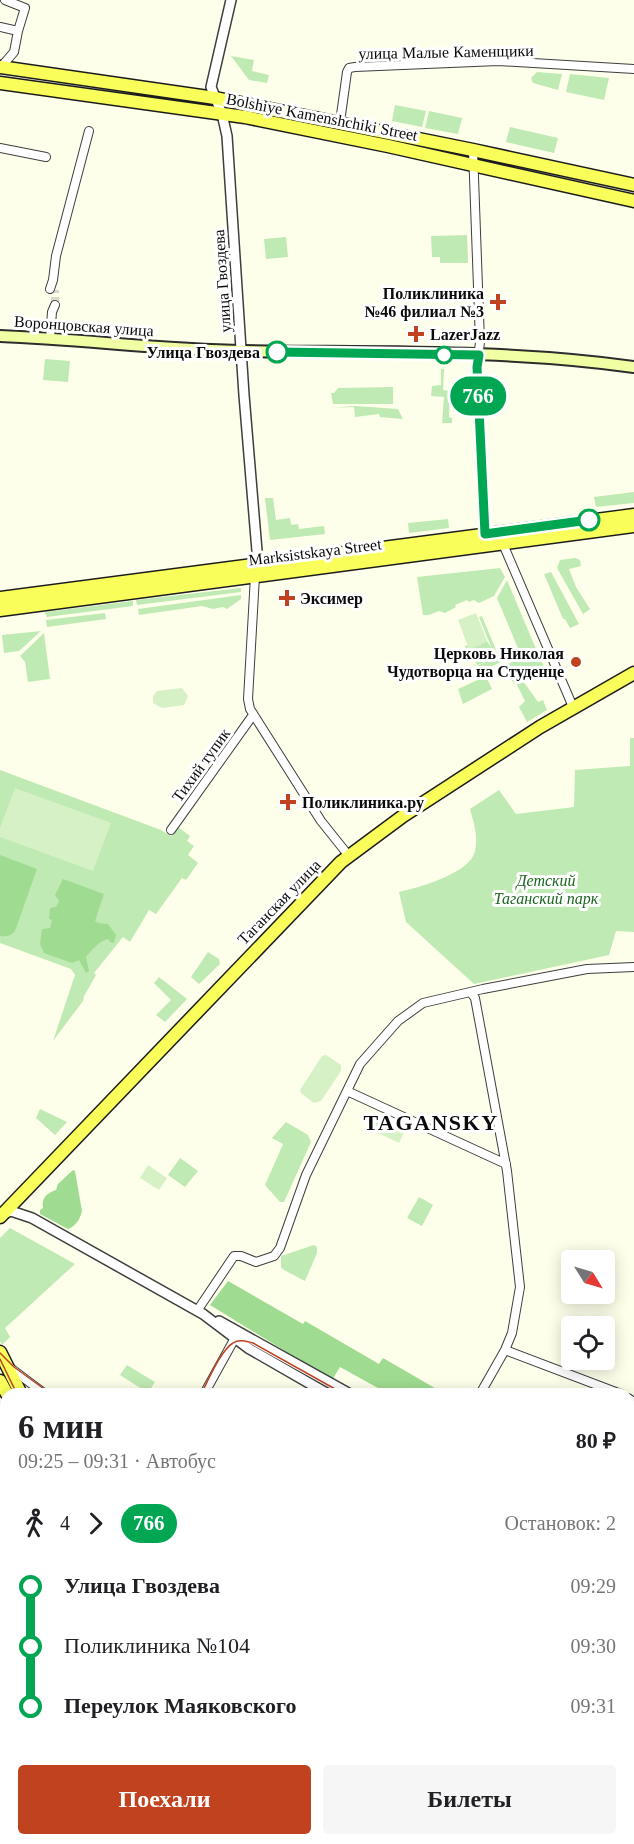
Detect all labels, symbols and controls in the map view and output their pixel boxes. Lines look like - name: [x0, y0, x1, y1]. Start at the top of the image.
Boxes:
- street label: улица Малые Каменщики: [358, 42, 534, 63]
- street label: Bolshiye Kamenshchiki Street: [225, 90, 420, 145]
- street label: улица Гвоздева: [210, 229, 235, 333]
- place label: Поликлиника №46 филиал №3: [364, 285, 484, 321]
- marker: Поликлиника №46 филиал №3: [489, 293, 507, 311]
- street label: Воронцовская улица: [14, 313, 154, 340]
- marker: LazerJazz: [407, 325, 425, 343]
- place label: LazerJazz: [430, 326, 500, 343]
- marker: Улица Гвоздева: [266, 341, 288, 363]
- place label: Улица Гвоздева: [147, 344, 260, 361]
- unlabelled marker: [435, 346, 453, 364]
- line badge: 766: [444, 376, 512, 416]
- text: 766: [462, 384, 494, 408]
- unlabelled marker: [578, 509, 600, 531]
- street label: Marksistskaya Street: [248, 535, 383, 570]
- marker: Эксимер: [278, 589, 296, 607]
- place label: Эксимер: [300, 590, 363, 608]
- place label: Церковь Николая Чудотворца на Студенце: [387, 645, 564, 681]
- marker: Церковь Николая Чудотворца на Студенце: [569, 655, 583, 669]
- street label: Тихий тупик: [169, 725, 234, 806]
- marker: Поликлиника.ру: [279, 793, 297, 811]
- place label: Поликлиника.ру: [302, 794, 424, 812]
- street label: Таганская улица: [234, 856, 324, 949]
- park label: Детский Таганский парк: [494, 872, 599, 908]
- district label: TAGANSKY: [363, 1110, 499, 1135]
- north arrow: [561, 1250, 615, 1304]
- map controls: [561, 1250, 615, 1370]
- button: locate: [561, 1316, 615, 1370]
- text: 6 мин: [18, 1409, 103, 1445]
- text: 80 ₽: [576, 1428, 616, 1453]
- text: 09:25 – 09:31 · Автобус: [18, 1450, 216, 1472]
- icon: walk: [18, 1507, 51, 1540]
- icon: forward: [79, 1507, 112, 1540]
- text: 766: [133, 1511, 165, 1535]
- text: 4: [60, 1512, 70, 1534]
- text: Остановок: 2: [505, 1512, 616, 1534]
- text: Улица Гвоздева: [64, 1573, 220, 1598]
- text: 09:29: [570, 1575, 616, 1597]
- text: Поликлиника №104: [64, 1633, 250, 1658]
- text: 09:30: [570, 1635, 616, 1657]
- text: Переулок Маяковского: [64, 1693, 297, 1718]
- text: 09:31: [570, 1695, 616, 1717]
- button: Поехали: [18, 1765, 311, 1834]
- button: Билеты: [323, 1765, 616, 1834]

